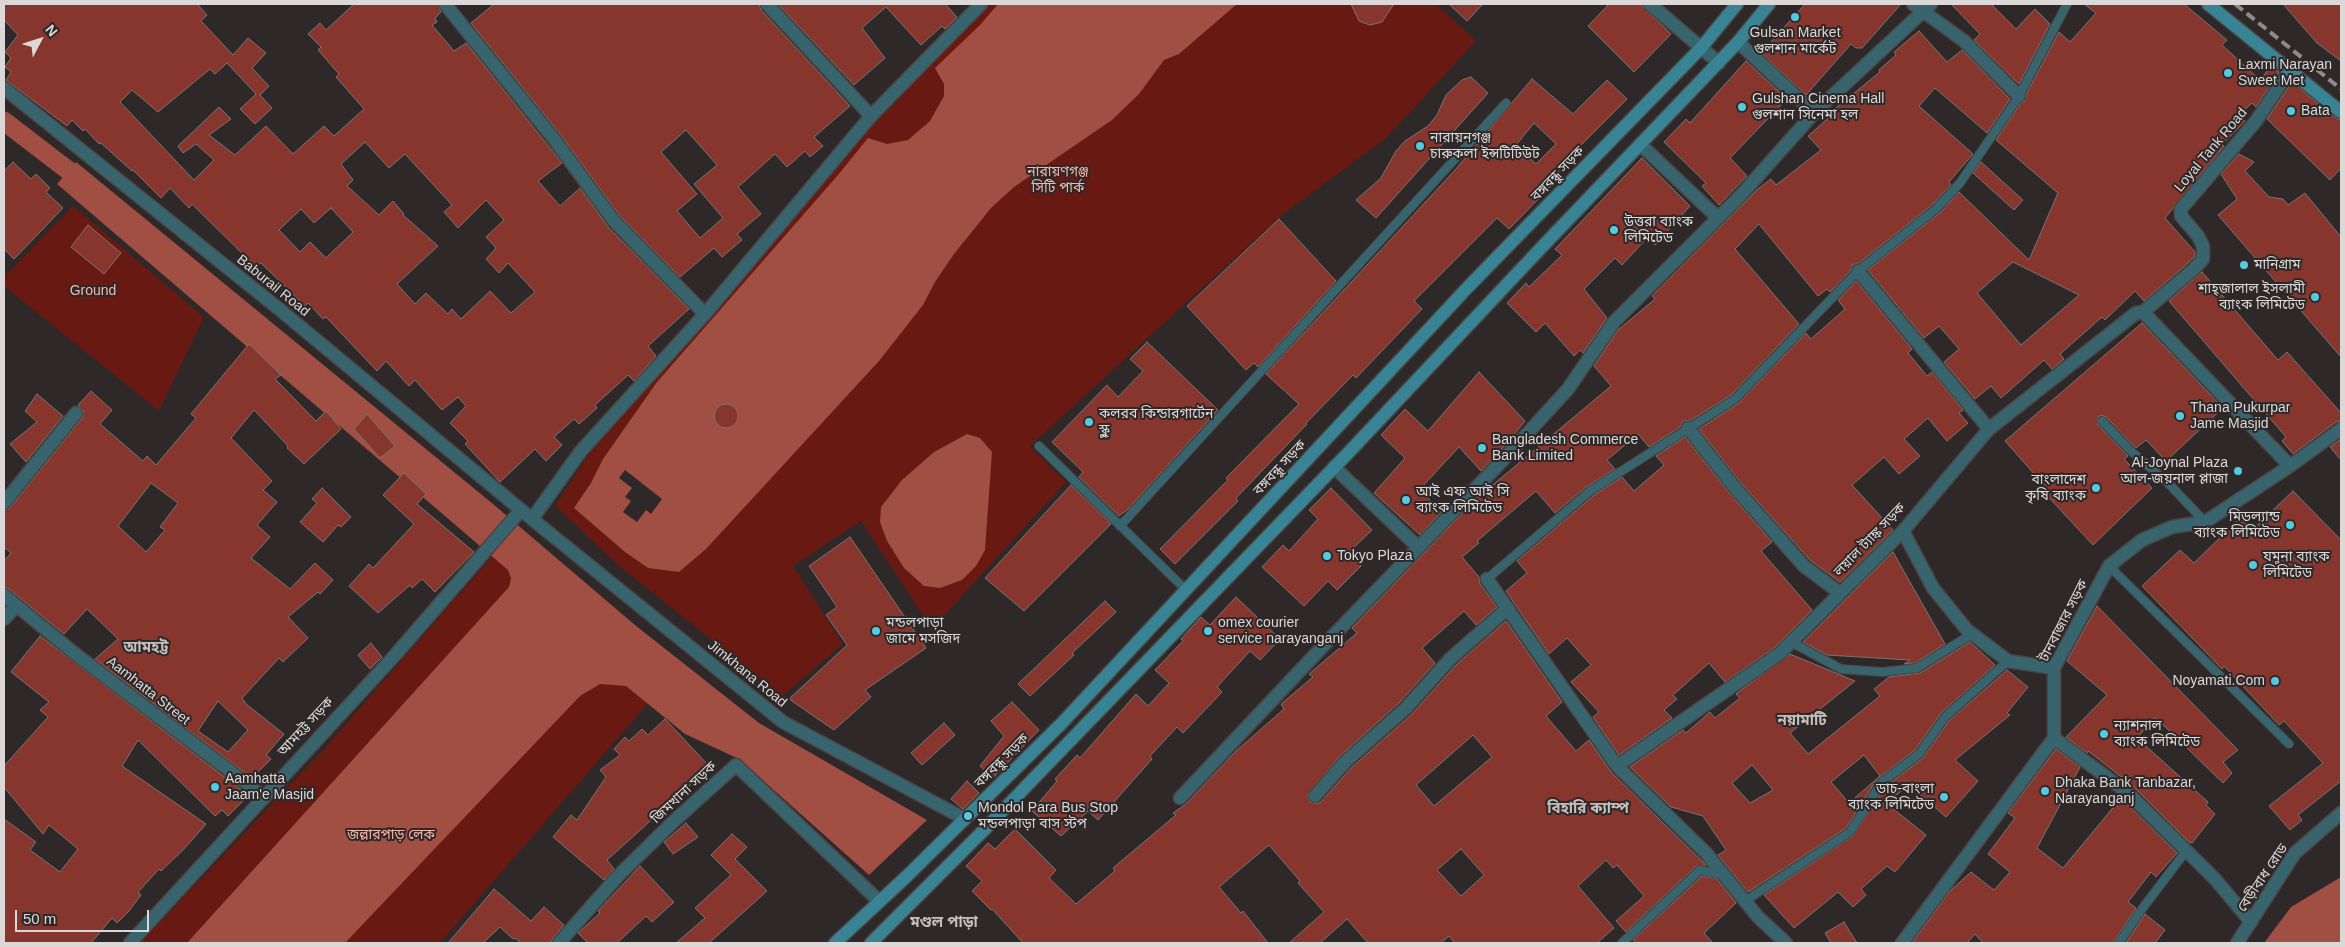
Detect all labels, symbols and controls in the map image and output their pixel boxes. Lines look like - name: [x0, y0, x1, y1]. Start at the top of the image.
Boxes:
- marker: Gulsan Market গুলশান মার্কেট: [1789, 11, 1801, 23]
- north arrow: [15, 15, 65, 65]
- text: N: [42, 21, 61, 39]
- place label: Gulsan Market গুলশান মার্কেট: [1749, 25, 1841, 58]
- place label: Laxmi Narayan Sweet Met: [2238, 57, 2332, 90]
- marker: Laxmi Narayan Sweet Met: [2222, 67, 2234, 79]
- place label: Gulshan Cinema Hall গুলশান সিনেমা হল: [1752, 91, 1884, 124]
- marker: Gulshan Cinema Hall গুলশান সিনেমা হল: [1736, 101, 1748, 113]
- place label: Bata: [2301, 103, 2330, 119]
- street label: Loyal Tank Road: [2171, 105, 2251, 195]
- marker: Bata: [2285, 105, 2297, 117]
- place label: নারায়নগঞ্জ চারুকলা ইন্সটিটিউট: [1430, 130, 1540, 162]
- marker: নারায়নগঞ্জ চারুকলা ইন্সটিটিউট: [1414, 140, 1426, 152]
- street label: বঙ্গবন্ধু সড়ক: [1528, 143, 1588, 205]
- park label: নারায়ণগঞ্জ সিটি পার্ক: [1027, 164, 1089, 196]
- place label: উত্তরা ব্যাংক লিমিটেড: [1624, 214, 1693, 246]
- marker: উত্তরা ব্যাংক লিমিটেড: [1608, 224, 1620, 236]
- street label: Baburail Road: [233, 252, 313, 320]
- place label: মানিগ্রাম: [2254, 257, 2300, 273]
- marker: মানিগ্রাম: [2238, 259, 2250, 271]
- place label: শাহ্জালাল ইসলামী ব্যাংক লিমিটেড: [2198, 281, 2305, 314]
- park label: Ground: [70, 283, 116, 299]
- marker: শাহ্জালাল ইসলামী ব্যাংক লিমিটেড: [2309, 291, 2321, 303]
- place label: Thana Pukurpar Jame Masjid: [2190, 400, 2290, 432]
- place label: কলরব কিন্ডারগার্টেন স্কুল: [1099, 406, 1213, 438]
- marker: Thana Pukurpar Jame Masjid: [2174, 410, 2186, 422]
- marker: কলরব কিন্ডারগার্টেন স্কুল: [1083, 416, 1095, 428]
- place label: Bangladesh Commerce Bank Limited: [1492, 432, 1638, 464]
- street label: বঙ্গবন্ধু সড়ক: [1250, 437, 1310, 499]
- marker: Bangladesh Commerce Bank Limited: [1476, 442, 1488, 454]
- place label: Al-Joynal Plaza আল-জয়নাল প্লাজা: [2120, 455, 2228, 488]
- marker: Al-Joynal Plaza আল-জয়নাল প্লাজা: [2232, 465, 2244, 477]
- place label: বাংলাদেশ কৃষি ব্যাংক: [2025, 472, 2086, 504]
- marker: বাংলাদেশ কৃষি ব্যাংক: [2090, 482, 2102, 494]
- place label: আই এফ আই সি ব্যাংক লিমিটেড: [1416, 484, 1509, 516]
- marker: আই এফ আই সি ব্যাংক লিমিটেড: [1400, 494, 1412, 506]
- street label: লয়াল ট্যাঙ্ক সড়ক: [1831, 500, 1909, 580]
- place label: মিডল্যান্ড ব্যাংক লিমিটেড: [2194, 509, 2280, 542]
- marker: মিডল্যান্ড ব্যাংক লিমিটেড: [2284, 519, 2296, 531]
- place label: Tokyo Plaza: [1337, 548, 1412, 564]
- place label: যমুনা ব্যাংক লিমিটেড: [2263, 549, 2330, 582]
- marker: Tokyo Plaza: [1321, 550, 1333, 562]
- marker: যমুনা ব্যাংক লিমিটেড: [2247, 559, 2259, 571]
- street label: টানবাজার সড়ক: [2036, 577, 2092, 665]
- place label: মন্ডলপাড়া জামে মসজিদ: [886, 615, 960, 648]
- place label: omex courier service narayanganj: [1218, 615, 1343, 648]
- marker: মন্ডলপাড়া জামে মসজিদ: [870, 625, 882, 637]
- marker: omex courier service narayanganj: [1202, 625, 1214, 637]
- street label: Jimkhana Road: [704, 637, 790, 711]
- district label: আমহট্ট: [124, 639, 168, 657]
- street label: Aamhatta Street: [103, 653, 193, 729]
- place label: Noyamati.Com: [2172, 673, 2265, 689]
- marker: Noyamati.Com: [2269, 675, 2281, 687]
- street label: আমহট্ট সড়ক: [275, 694, 337, 760]
- district label: নয়ামাটি: [1777, 712, 1827, 730]
- place label: ন্যাশনাল ব্যাংক লিমিটেড: [2114, 718, 2200, 750]
- marker: ন্যাশনাল ব্যাংক লিমিটেড: [2098, 728, 2110, 740]
- street label: বঙ্গবন্ধু সড়ক: [971, 730, 1033, 792]
- street label: জিমখানা সড়ক: [648, 758, 720, 828]
- place label: Aamhatta Jaam'e Masjid: [225, 771, 314, 804]
- place label: Dhaka Bank Tanbazar, Narayanganj: [2055, 775, 2196, 808]
- marker: Aamhatta Jaam'e Masjid: [209, 781, 221, 793]
- place label: ডাচ-বাংলা ব্যাংক লিমিটেড: [1848, 781, 1934, 814]
- marker: Dhaka Bank Tanbazar, Narayanganj: [2039, 785, 2051, 797]
- marker: ডাচ-বাংলা ব্যাংক লিমিটেড: [1938, 791, 1950, 803]
- place label: Mondol Para Bus Stop মন্ডলপাড়া বাস স্টপ: [978, 800, 1118, 832]
- district label: বিহারি ক্যাম্প: [1547, 800, 1629, 818]
- marker: Mondol Para Bus Stop মন্ডলপাড়া বাস স্টপ: [962, 810, 974, 822]
- park label: জল্লারপাড় লেক: [347, 827, 435, 843]
- street label: বেড়ীবাধ রোড: [2234, 841, 2292, 915]
- scale bar: [18, 900, 151, 932]
- text: 50 m: [23, 910, 56, 927]
- district label: মণ্ডল পাড়া: [910, 914, 978, 932]

